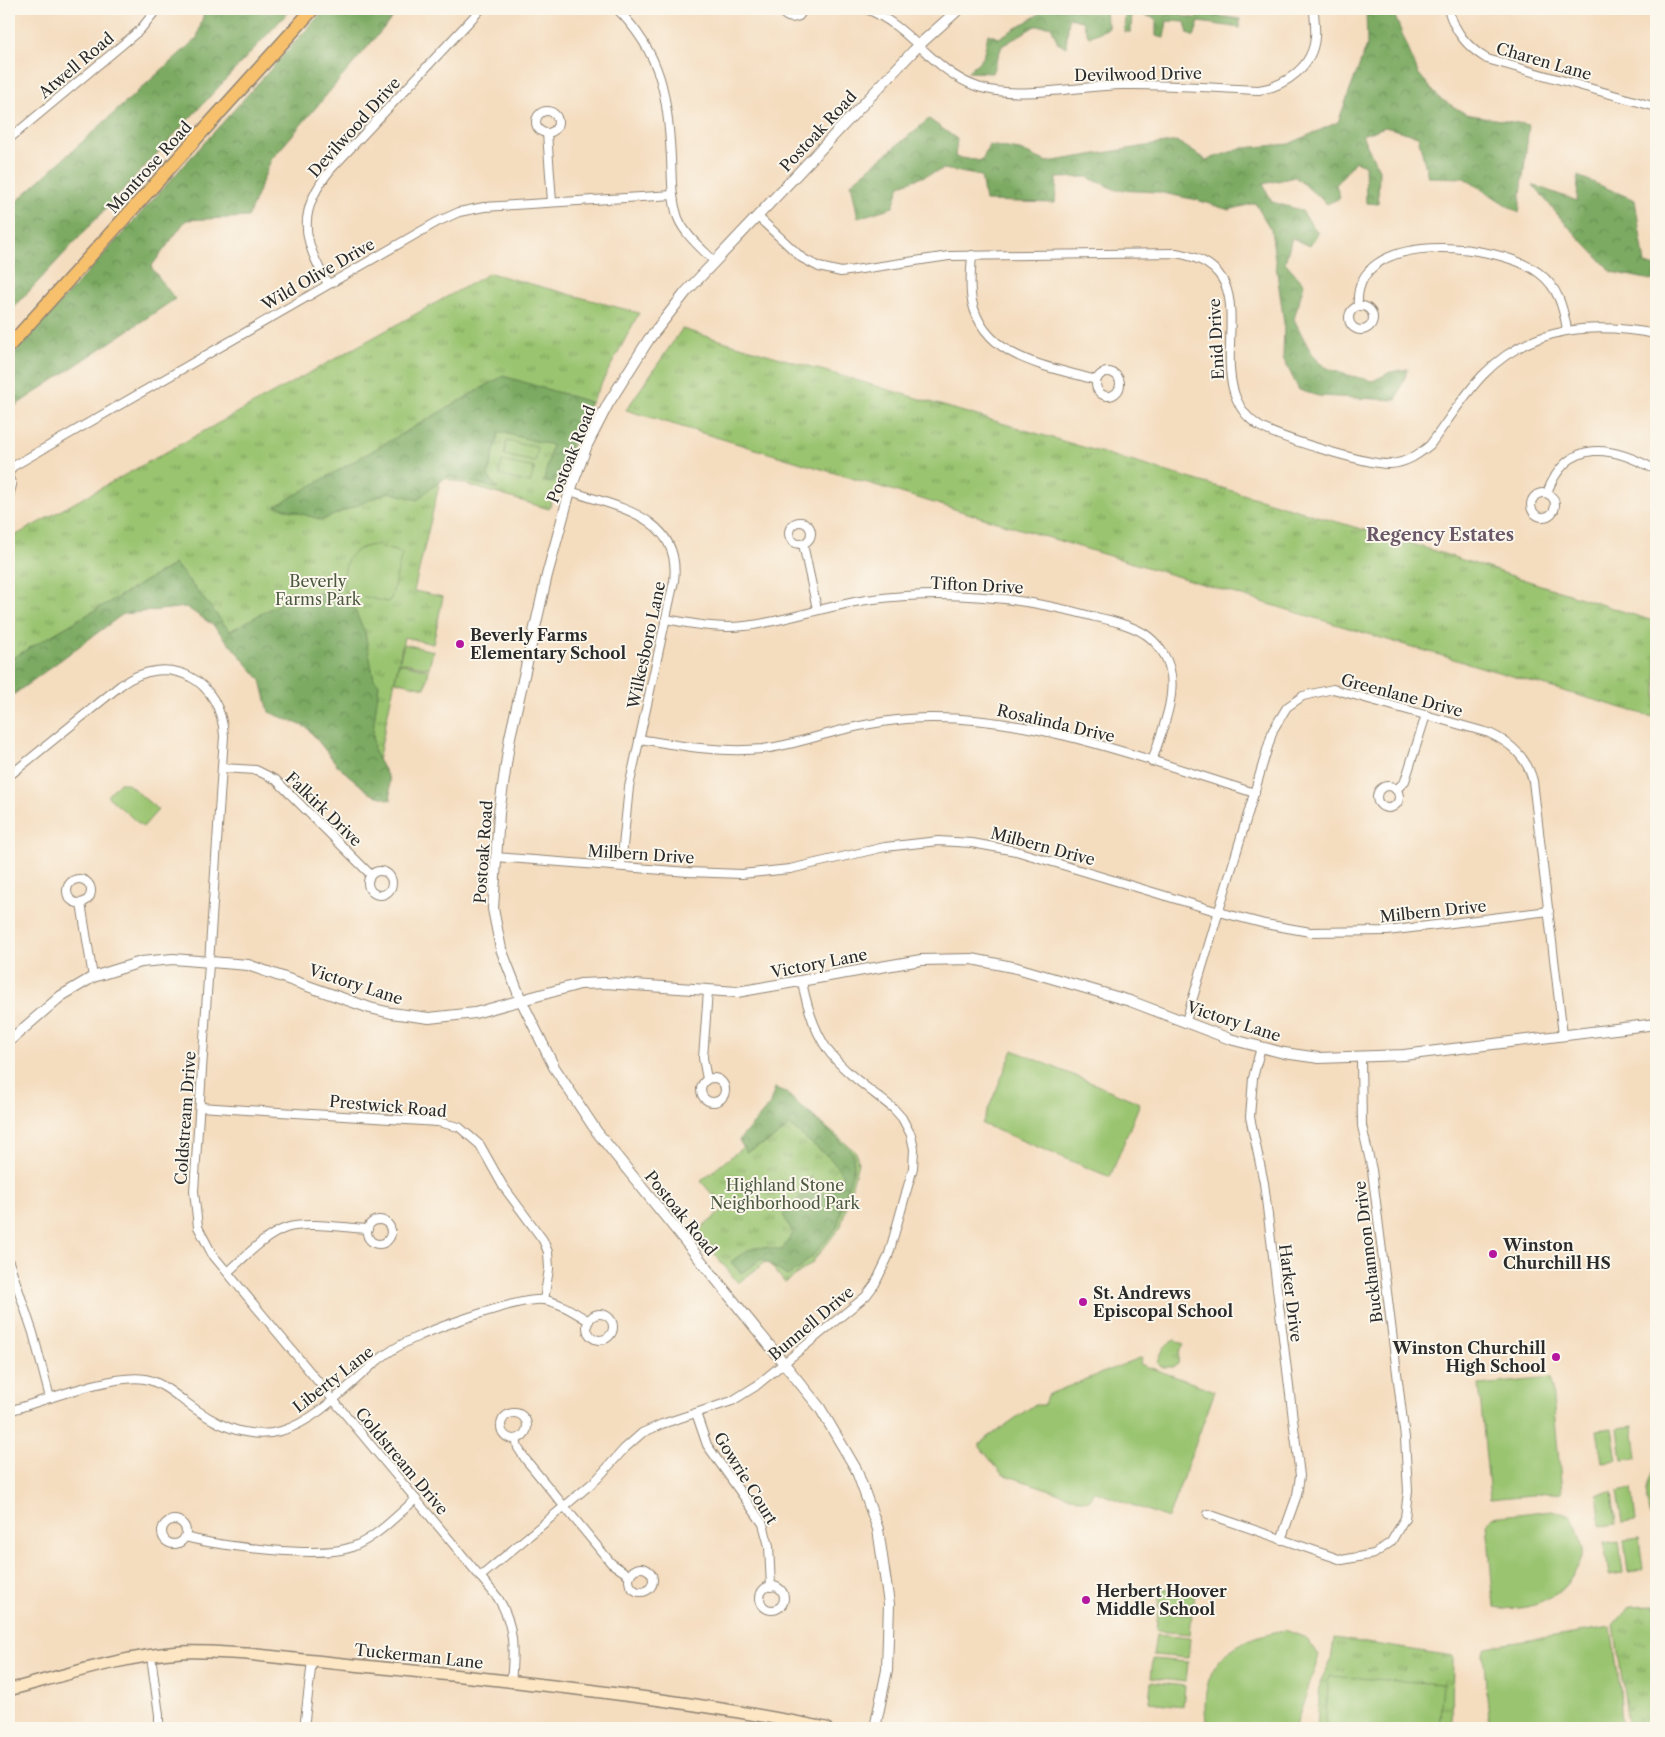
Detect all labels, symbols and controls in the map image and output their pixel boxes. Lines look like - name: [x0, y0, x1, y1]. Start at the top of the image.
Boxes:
- street label: Atwell Road: [33, 27, 118, 103]
- street label: Charen Lane: [1494, 38, 1594, 84]
- street label: Devilwood Drive: [1074, 63, 1202, 85]
- street label: Devilwood Drive: [304, 73, 404, 181]
- street label: Postoak Road: [775, 86, 861, 176]
- street label: Montrose Road: [102, 117, 196, 217]
- street label: Wild Olive Drive: [257, 234, 378, 315]
- street label: Enid Drive: [1204, 298, 1228, 380]
- street label: Postoak Road: [542, 402, 600, 506]
- district label: Regency Estates: [1366, 524, 1514, 546]
- park label: Beverly Farms Park: [275, 571, 362, 609]
- street label: Tifton Drive: [930, 573, 1024, 597]
- street label: Wilkesboro Lane: [623, 579, 669, 711]
- place label: Beverly Farms Elementary School: [470, 625, 626, 663]
- marker: Beverly Farms Elementary School: [454, 638, 466, 650]
- street label: Greenlane Drive: [1339, 669, 1465, 721]
- street label: Rosalinda Drive: [995, 700, 1117, 746]
- street label: Falkirk Drive: [282, 768, 366, 850]
- street label: Postoak Road: [469, 799, 497, 904]
- street label: Milbern Drive: [989, 822, 1097, 870]
- street label: Milbern Drive: [587, 840, 695, 868]
- street label: Milbern Drive: [1379, 895, 1487, 927]
- street label: Victory Lane: [768, 944, 869, 982]
- street label: Victory Lane: [306, 959, 406, 1009]
- street label: Victory Lane: [1184, 996, 1284, 1046]
- street label: Coldstream Drive: [170, 1051, 200, 1185]
- street label: Prestwick Road: [328, 1091, 448, 1121]
- street label: Postoak Road: [641, 1166, 721, 1260]
- park label: Highland Stone Neighborhood Park: [710, 1175, 861, 1213]
- street label: Buckhannon Drive: [1349, 1180, 1387, 1324]
- place label: Winston Churchill HS: [1502, 1235, 1611, 1273]
- street label: Harker Drive: [1275, 1243, 1307, 1343]
- marker: Winston Churchill HS: [1487, 1248, 1499, 1260]
- street label: Bunnell Drive: [764, 1281, 858, 1365]
- place label: St. Andrews Episcopal School: [1093, 1283, 1233, 1321]
- marker: St. Andrews Episcopal School: [1077, 1296, 1089, 1308]
- place label: Winston Churchill High School: [1392, 1338, 1546, 1376]
- street label: Liberty Lane: [289, 1341, 377, 1417]
- marker: Winston Churchill High School: [1550, 1351, 1562, 1363]
- street label: Coldstream Drive: [351, 1403, 453, 1519]
- street label: Gowrie Court: [710, 1428, 782, 1528]
- place label: Herbert Hoover Middle School: [1096, 1581, 1227, 1619]
- marker: Herbert Hoover Middle School: [1080, 1594, 1092, 1606]
- street label: Tuckerman Lane: [354, 1639, 484, 1673]

